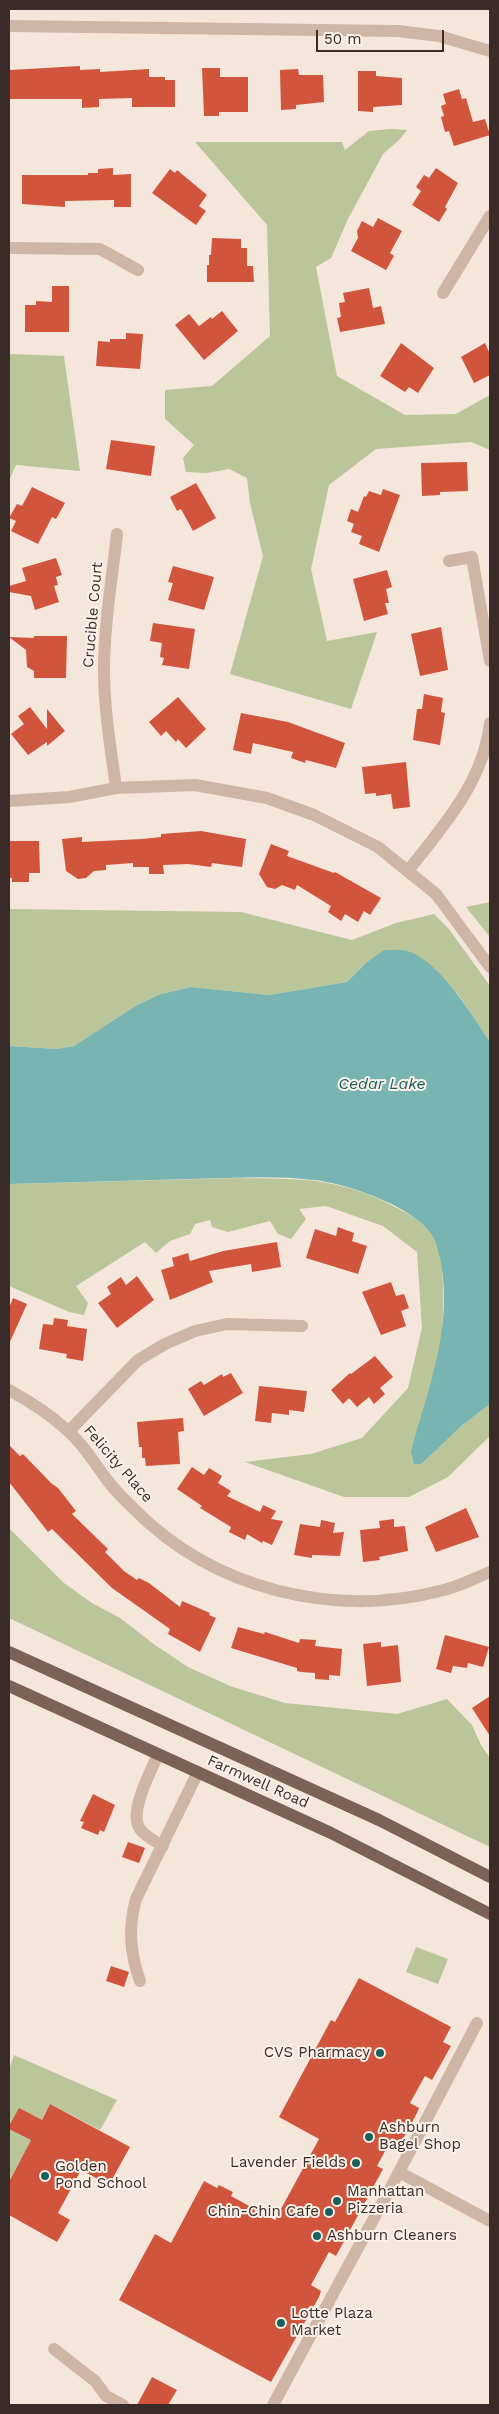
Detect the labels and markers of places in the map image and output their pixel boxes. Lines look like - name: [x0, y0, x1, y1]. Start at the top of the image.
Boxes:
- place label: CVS Pharmacy: [264, 2044, 370, 2062]
- marker: CVS Pharmacy: [374, 2047, 386, 2059]
- place label: Ashburn Bagel Shop: [379, 2119, 461, 2154]
- marker: Ashburn Bagel Shop: [363, 2131, 375, 2143]
- place label: Lavender Fields: [230, 2154, 346, 2172]
- marker: Lavender Fields: [350, 2157, 362, 2169]
- place label: Golden Pond School: [55, 2158, 147, 2193]
- marker: Golden Pond School: [39, 2170, 51, 2182]
- place label: Manhattan Pizzeria: [347, 2183, 424, 2218]
- marker: Manhattan Pizzeria: [331, 2195, 343, 2207]
- place label: Chin-Chin Cafe: [207, 2203, 319, 2221]
- marker: Chin-Chin Cafe: [323, 2206, 335, 2218]
- place label: Ashburn Cleaners: [327, 2227, 457, 2245]
- marker: Ashburn Cleaners: [311, 2230, 323, 2242]
- place label: Lotte Plaza Market: [291, 2305, 373, 2340]
- marker: Lotte Plaza Market: [275, 2317, 287, 2329]

